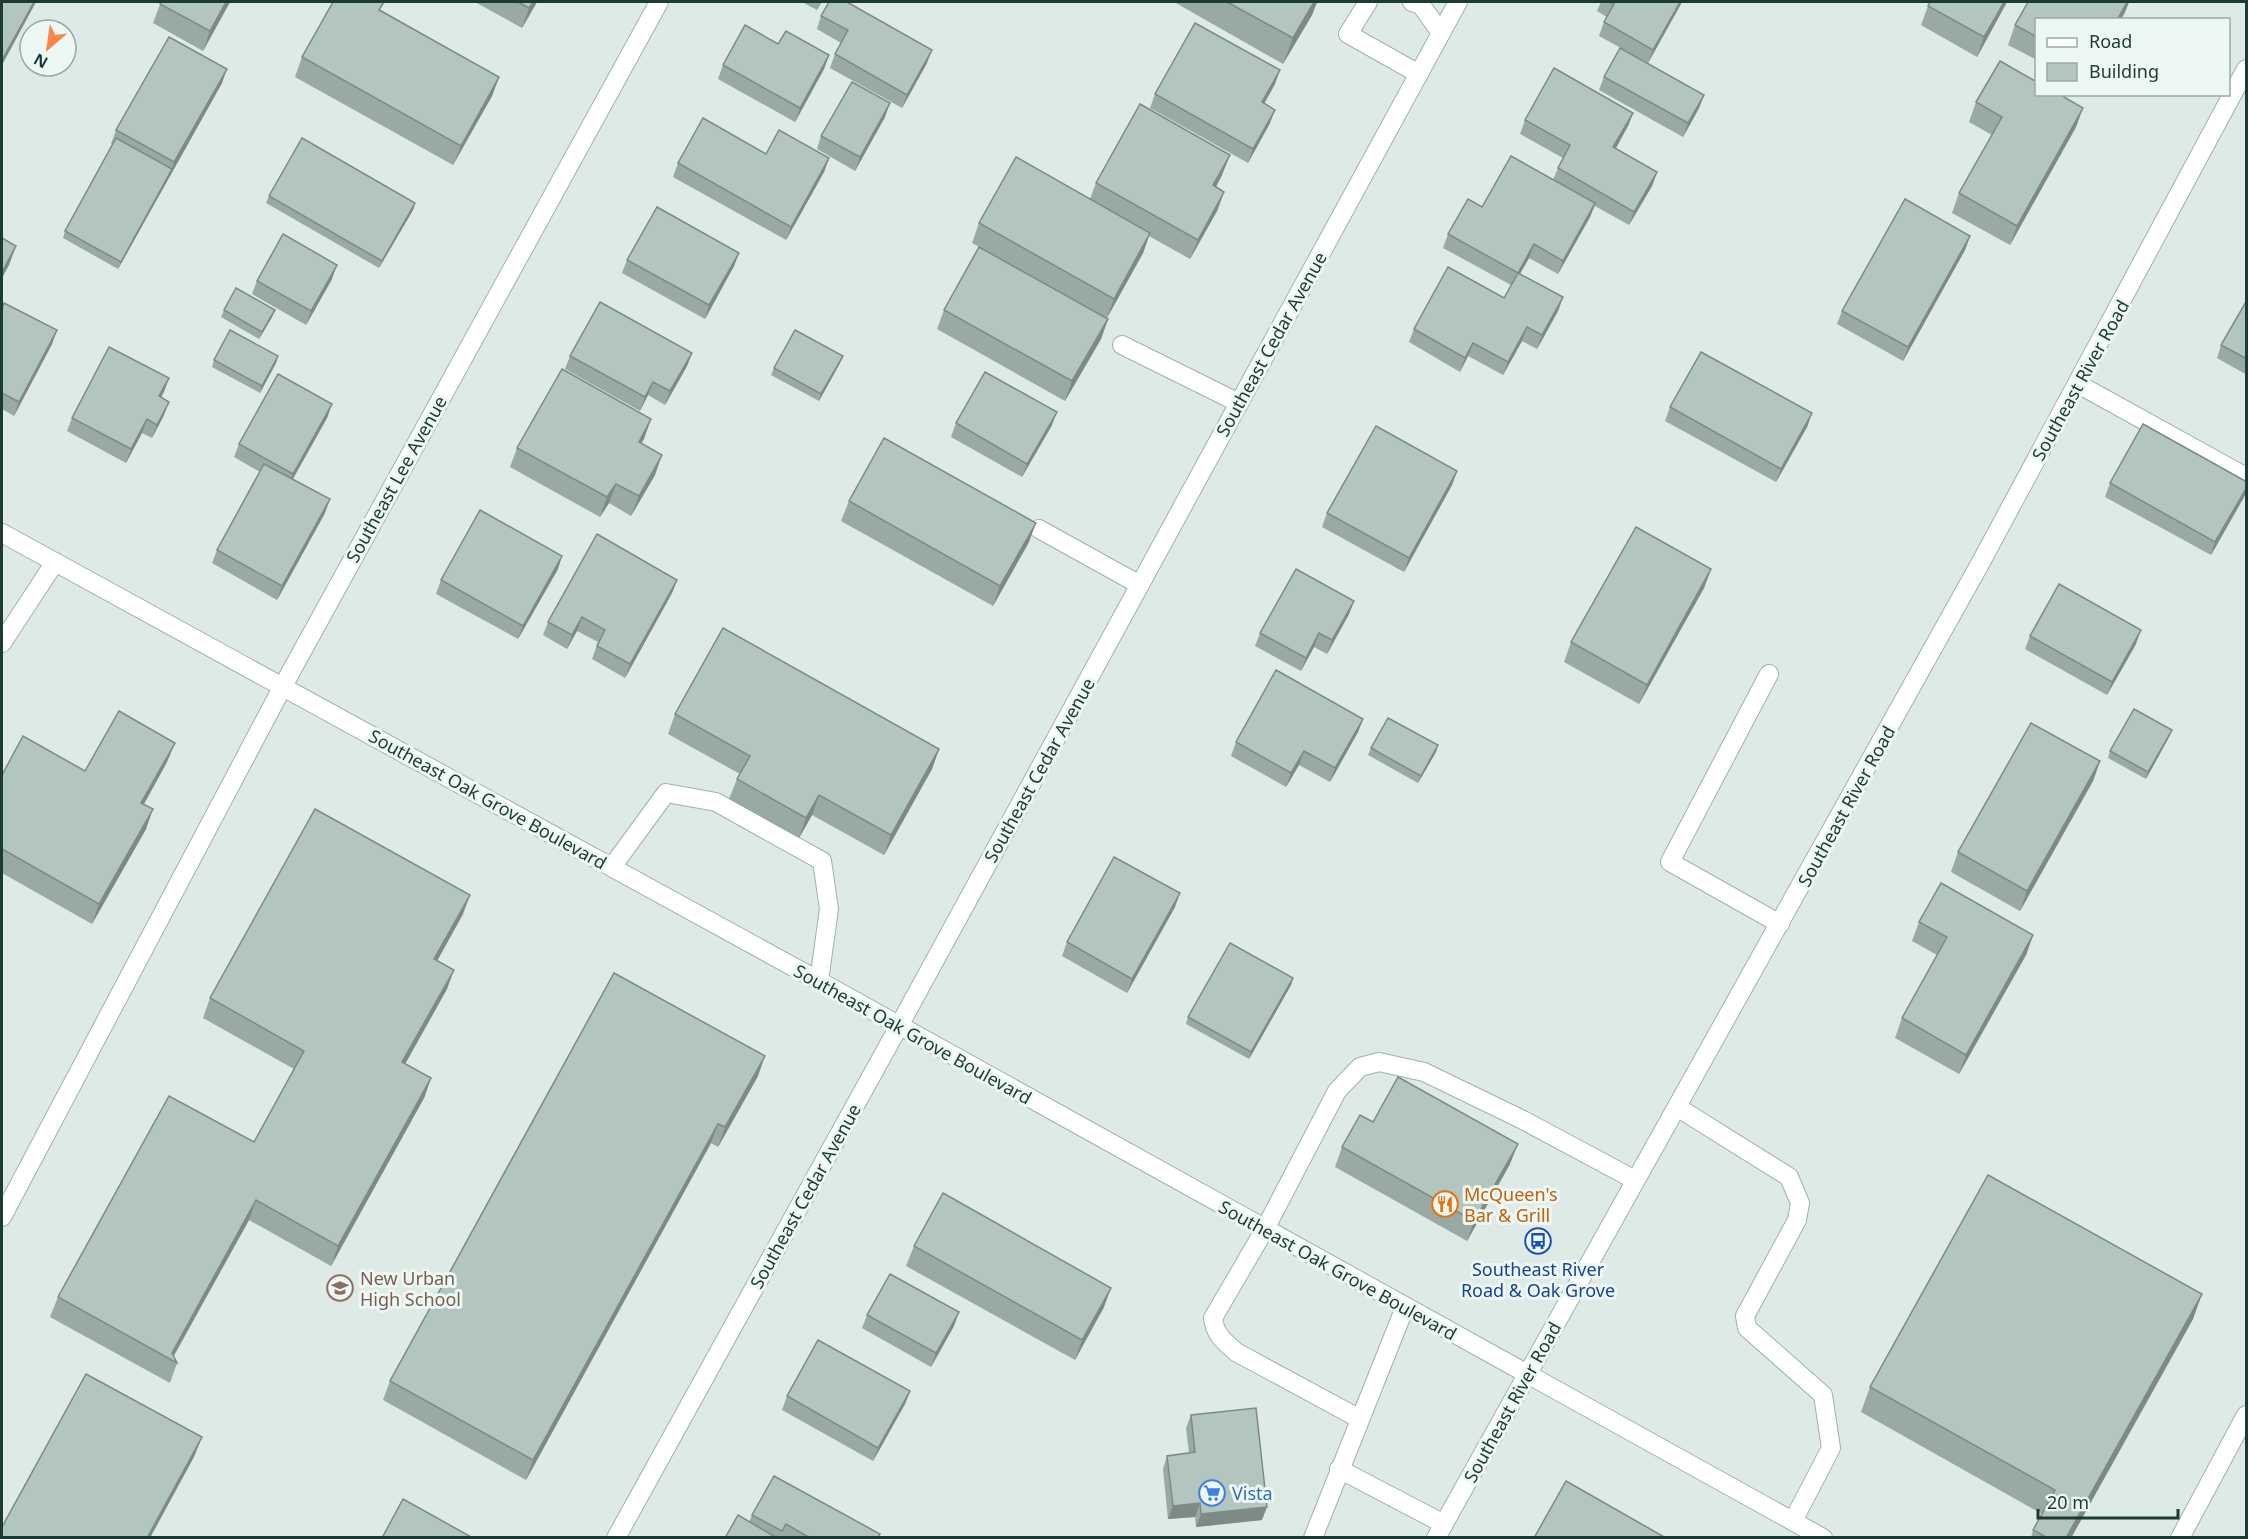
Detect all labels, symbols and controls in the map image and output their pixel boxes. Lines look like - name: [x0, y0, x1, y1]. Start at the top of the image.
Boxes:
- north arrow: [18, 18, 78, 78]
- legend: [2035, 18, 2230, 96]
- text: Road: [2089, 29, 2132, 53]
- text: N: [30, 48, 52, 74]
- text: Building: [2089, 59, 2159, 83]
- street label: Southeast Cedar Avenue: [1210, 247, 1332, 441]
- street label: Southeast River Road: [2026, 295, 2134, 465]
- street label: Southeast Lee Avenue: [340, 391, 452, 567]
- street label: Southeast Cedar Avenue: [978, 673, 1100, 867]
- street label: Southeast River Road: [1792, 721, 1900, 891]
- street label: Southeast Oak Grove Boulevard: [365, 723, 611, 875]
- street label: Southeast Oak Grove Boulevard: [790, 958, 1036, 1110]
- street label: Southeast Cedar Avenue: [744, 1099, 866, 1293]
- place label: McQueen's Bar & Grill: [1464, 1182, 1558, 1227]
- restaurant icon: McQueen's Bar & Grill: [1430, 1189, 1460, 1219]
- street label: Southeast Oak Grove Boulevard: [1215, 1194, 1461, 1346]
- bus stop icon: Southeast River Road & Oak Grove: [1523, 1226, 1553, 1256]
- place label: Southeast River Road & Oak Grove: [1461, 1257, 1615, 1302]
- place label: New Urban High School: [360, 1266, 461, 1311]
- school or university icon: New Urban High School: [325, 1273, 355, 1303]
- street label: Southeast River Road: [1458, 1317, 1566, 1487]
- supermarket icon: Vista: [1197, 1478, 1227, 1508]
- place label: Vista: [1232, 1481, 1273, 1505]
- scale bar: [2038, 1482, 2178, 1520]
- text: 20 m: [2047, 1490, 2089, 1514]

